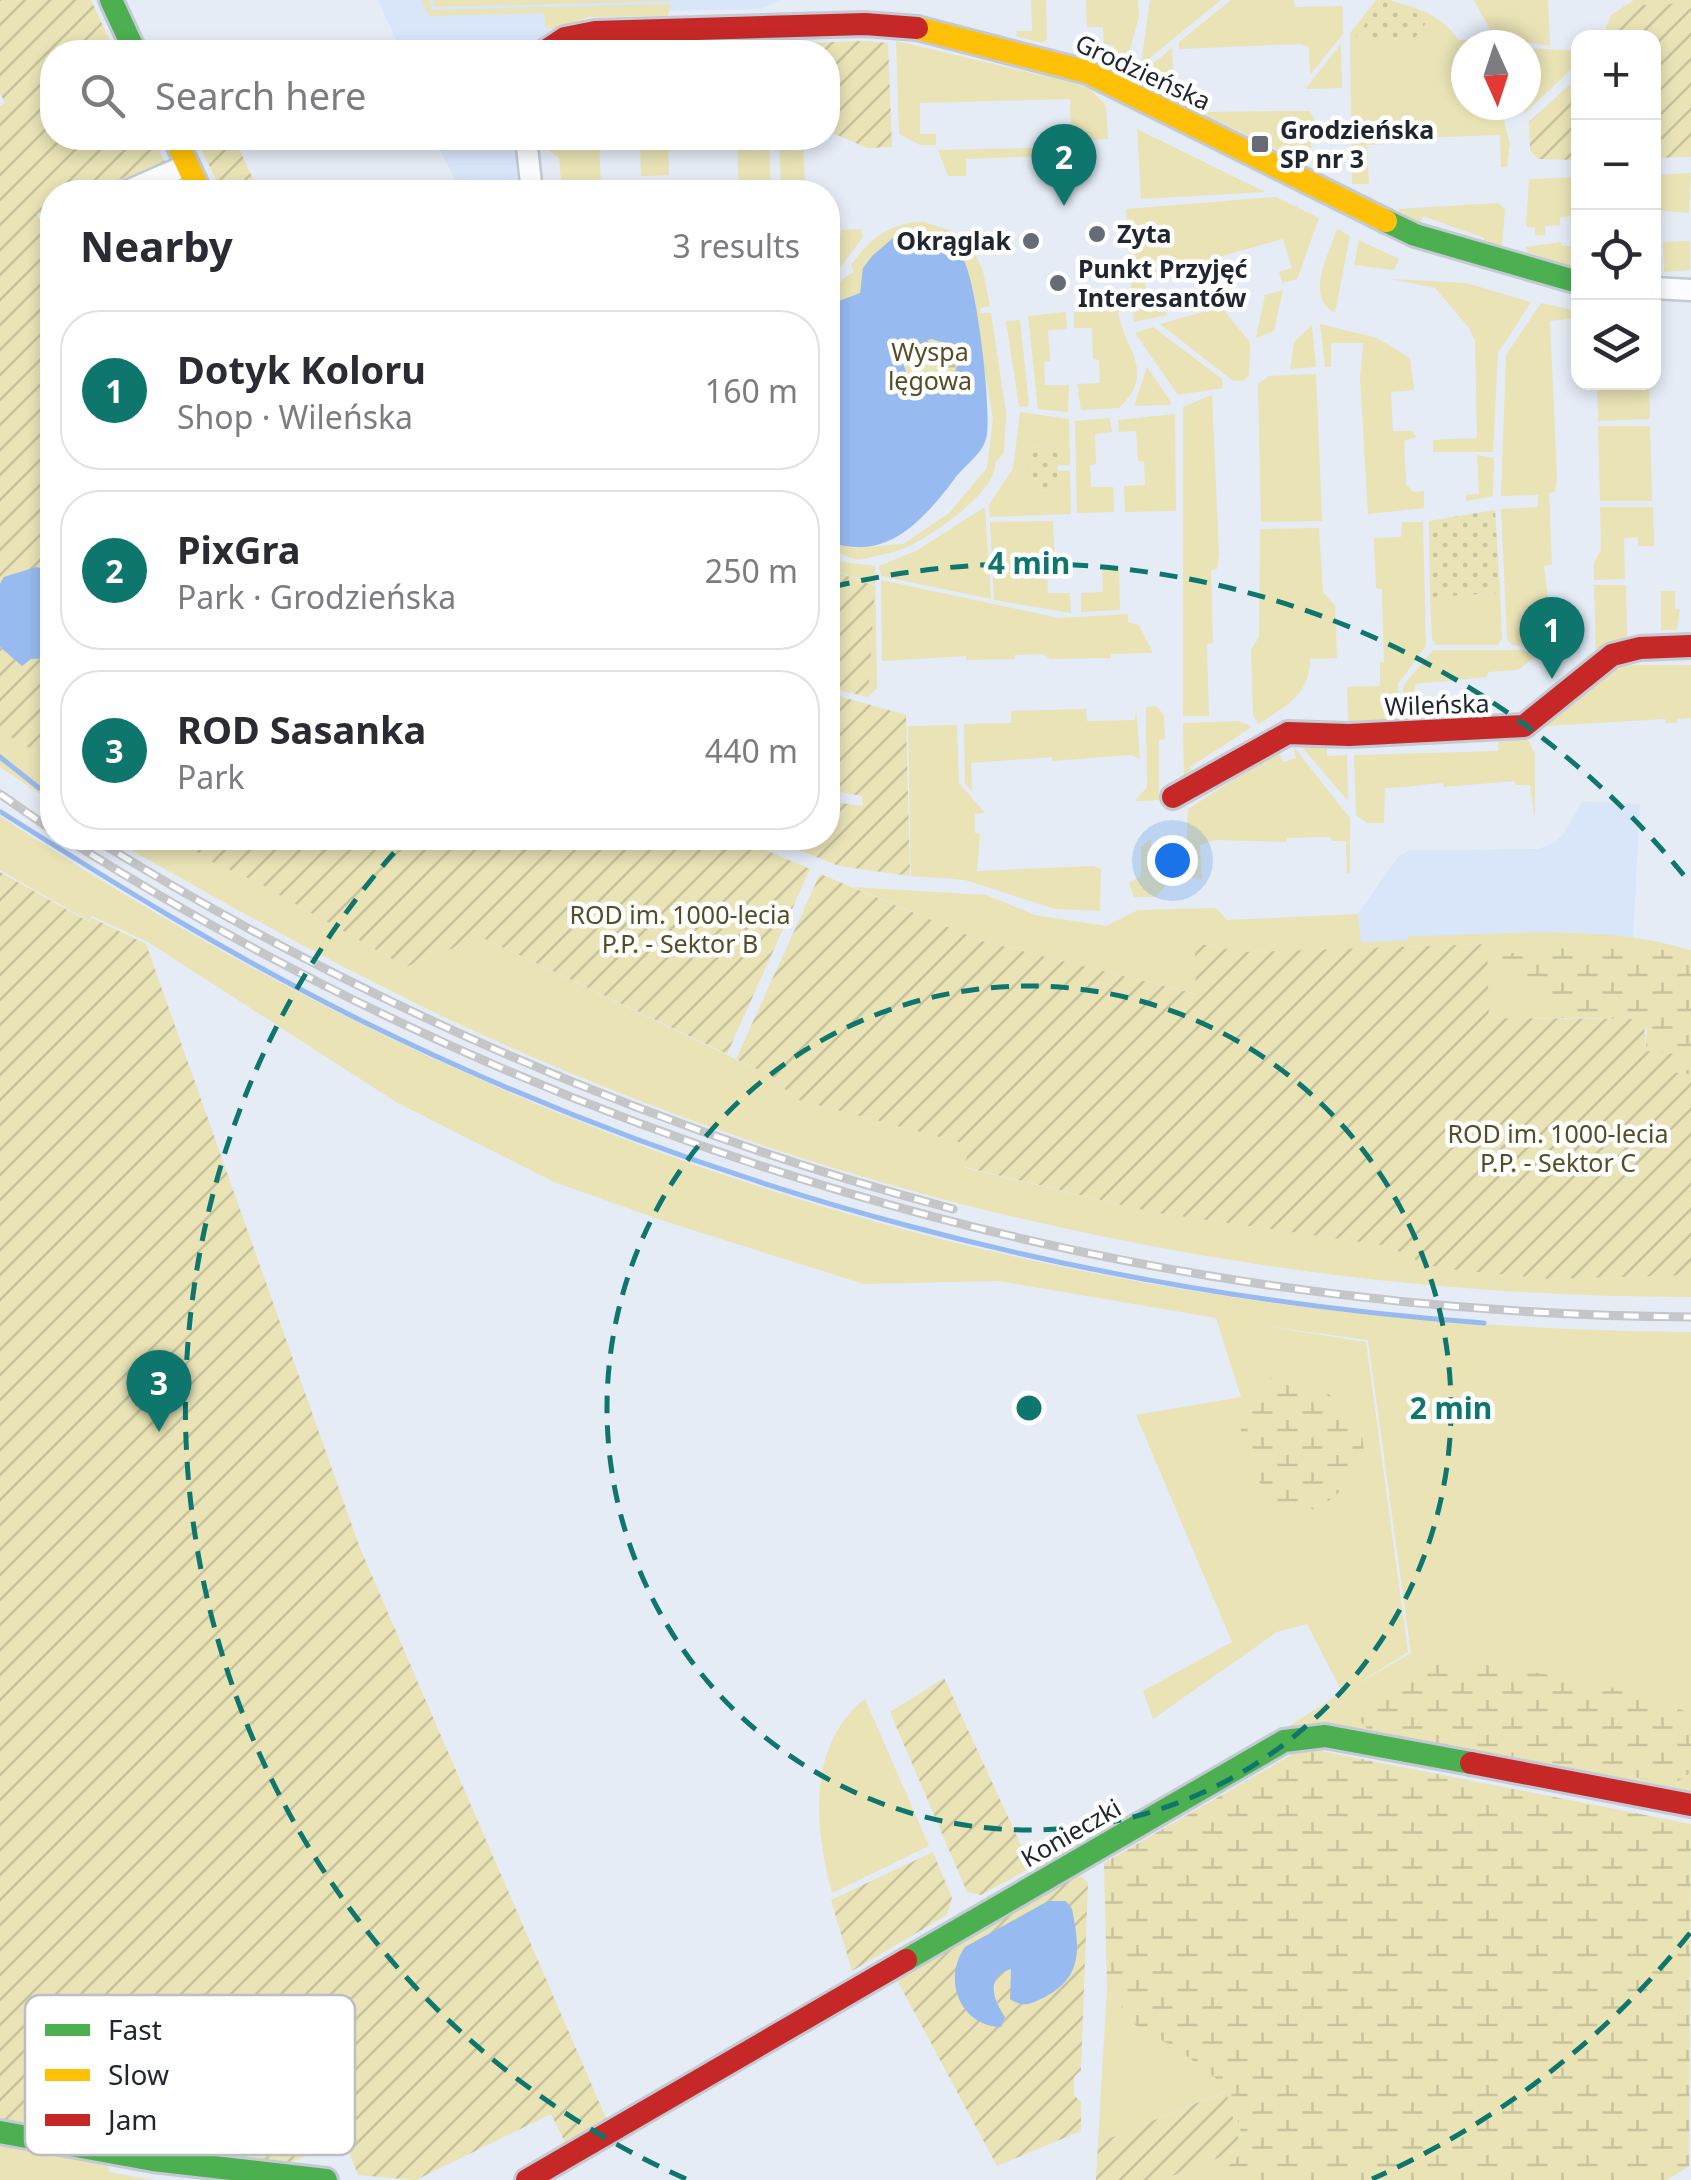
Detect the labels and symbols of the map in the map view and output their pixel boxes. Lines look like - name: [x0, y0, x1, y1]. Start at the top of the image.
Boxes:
- street label: Grodzieńska: [1070, 25, 1217, 117]
- north arrow: [1451, 30, 1541, 120]
- place label: Grodzieńska SP nr 3: [1280, 112, 1434, 175]
- pin: 2: [1032, 124, 1096, 206]
- marker: Grodzieńska SP nr 3: [1249, 133, 1271, 155]
- place label: Zyta: [1117, 216, 1172, 250]
- place label: Okrąglak: [896, 223, 1011, 257]
- marker: Zyta: [1086, 223, 1108, 245]
- marker: Okrąglak: [1020, 230, 1042, 252]
- place label: Punkt Przyjęć Interesantów: [1078, 251, 1247, 314]
- marker: Punkt Przyjęć Interesantów: [1047, 272, 1069, 294]
- park label: Wyspa lęgowa: [888, 334, 972, 397]
- text: 4 min: [988, 542, 1070, 583]
- pin: 1: [1520, 596, 1584, 679]
- street label: Wileńska: [1384, 685, 1490, 723]
- your location: [1147, 835, 1198, 886]
- park label: ROD im. 1000-lecia P.P. - Sektor B: [569, 897, 791, 960]
- park label: ROD im. 1000-lecia P.P. - Sektor C: [1447, 1116, 1669, 1179]
- pin: 3: [126, 1350, 192, 1432]
- text: 2 min: [1410, 1387, 1492, 1428]
- centre of rings: [1011, 1390, 1047, 1426]
- street label: Konieczki: [1014, 1790, 1127, 1874]
- legend: [25, 1995, 355, 2155]
- text: Fast: [108, 2010, 162, 2048]
- text: Slow: [108, 2055, 169, 2093]
- text: Jam: [105, 2100, 158, 2138]

